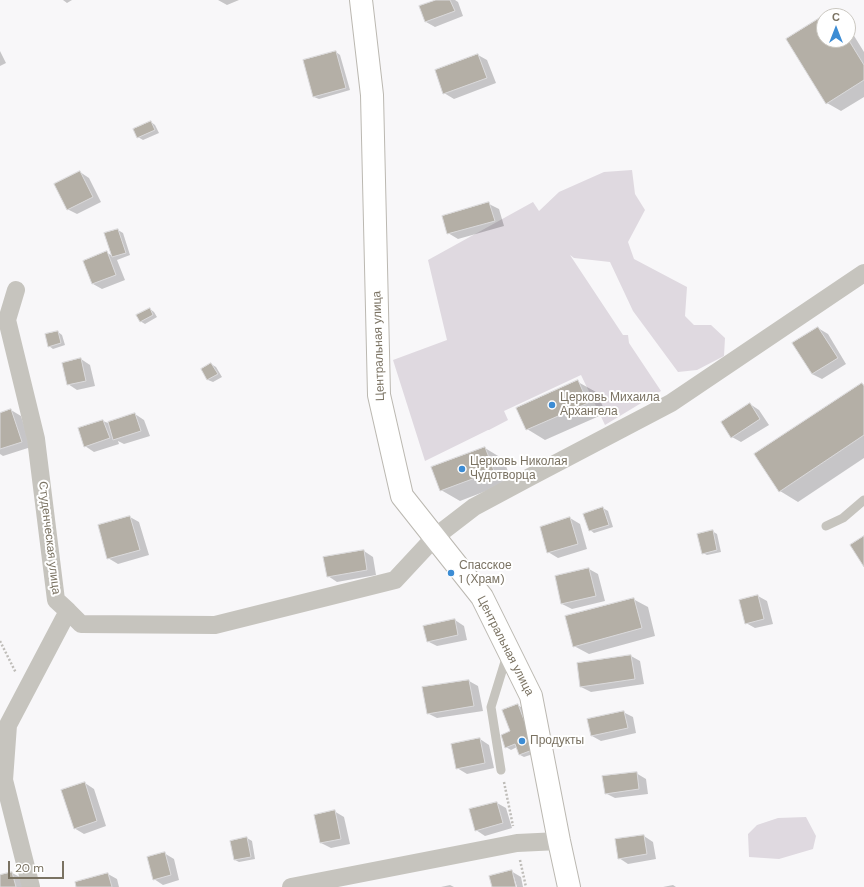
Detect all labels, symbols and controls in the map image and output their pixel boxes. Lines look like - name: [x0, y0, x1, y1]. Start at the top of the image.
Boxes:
- north arrow: [816, 8, 856, 48]
- text: С: [832, 10, 840, 24]
- street label: Центральная улица: [370, 291, 388, 401]
- place label: Церковь Михаила Архангела: [560, 391, 660, 419]
- marker: Церковь Михаила Архангела: [547, 400, 557, 410]
- place label: Церковь Николая Чудотворца: [470, 455, 567, 483]
- marker: Церковь Николая Чудотворца: [457, 464, 467, 474]
- street label: Студенческая улица: [35, 481, 63, 595]
- place label: Спасское 1 (Храм): [459, 559, 512, 587]
- marker: Спасское 1 (Храм): [446, 568, 456, 578]
- street label: Центральная улица: [474, 594, 536, 698]
- place label: Продукты: [530, 734, 584, 748]
- marker: Продукты: [517, 736, 527, 746]
- scale bar: [10, 853, 66, 879]
- text: 20 m: [15, 860, 44, 876]

